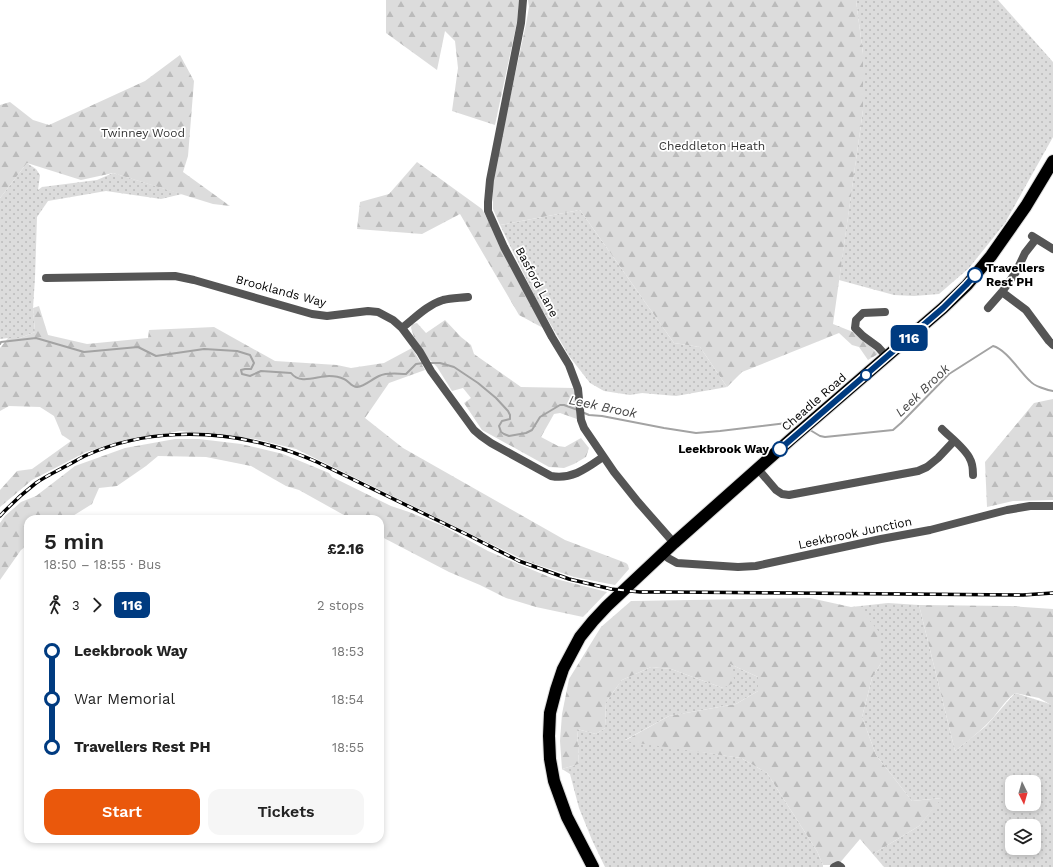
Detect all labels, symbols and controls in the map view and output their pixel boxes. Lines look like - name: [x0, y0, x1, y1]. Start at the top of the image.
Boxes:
- park label: Twinney Wood: [101, 126, 185, 140]
- park label: Cheddleton Heath: [659, 139, 765, 153]
- street label: Basford Lane: [513, 245, 561, 319]
- place label: Travellers Rest PH: [986, 261, 1045, 289]
- marker: Travellers Rest PH: [967, 267, 983, 283]
- street label: Brooklands Way: [234, 272, 328, 310]
- line badge: 116: [886, 325, 932, 351]
- text: 116: [899, 330, 919, 346]
- water label: Leek Brook: [892, 360, 953, 420]
- unlabelled marker: [860, 369, 872, 381]
- street label: Cheadle Road: [779, 370, 849, 434]
- water label: Leek Brook: [568, 392, 639, 421]
- marker: Leekbrook Way: [772, 441, 788, 457]
- place label: Leekbrook Way: [678, 442, 769, 456]
- street label: Leekbrook Junction: [797, 514, 913, 552]
- text: 5 min: [44, 529, 104, 554]
- text: £2.16: [327, 540, 364, 558]
- text: 18:50 – 18:55 · Bus: [44, 557, 161, 572]
- icon: walk: [44, 594, 66, 616]
- icon: forward: [86, 594, 108, 616]
- text: 116: [122, 597, 142, 613]
- text: 3: [72, 598, 80, 613]
- text: 2 stops: [317, 598, 364, 613]
- text: Leekbrook Way: [74, 642, 188, 660]
- text: 18:53: [332, 644, 364, 659]
- text: War Memorial: [74, 690, 175, 708]
- text: 18:54: [332, 692, 364, 707]
- text: Travellers Rest PH: [74, 738, 211, 756]
- text: 18:55: [332, 740, 364, 755]
- north arrow: [1005, 775, 1041, 811]
- map controls: [1005, 775, 1041, 855]
- button: Start: [44, 789, 200, 835]
- button: Tickets: [208, 789, 364, 835]
- button: layers: [1005, 819, 1041, 855]

